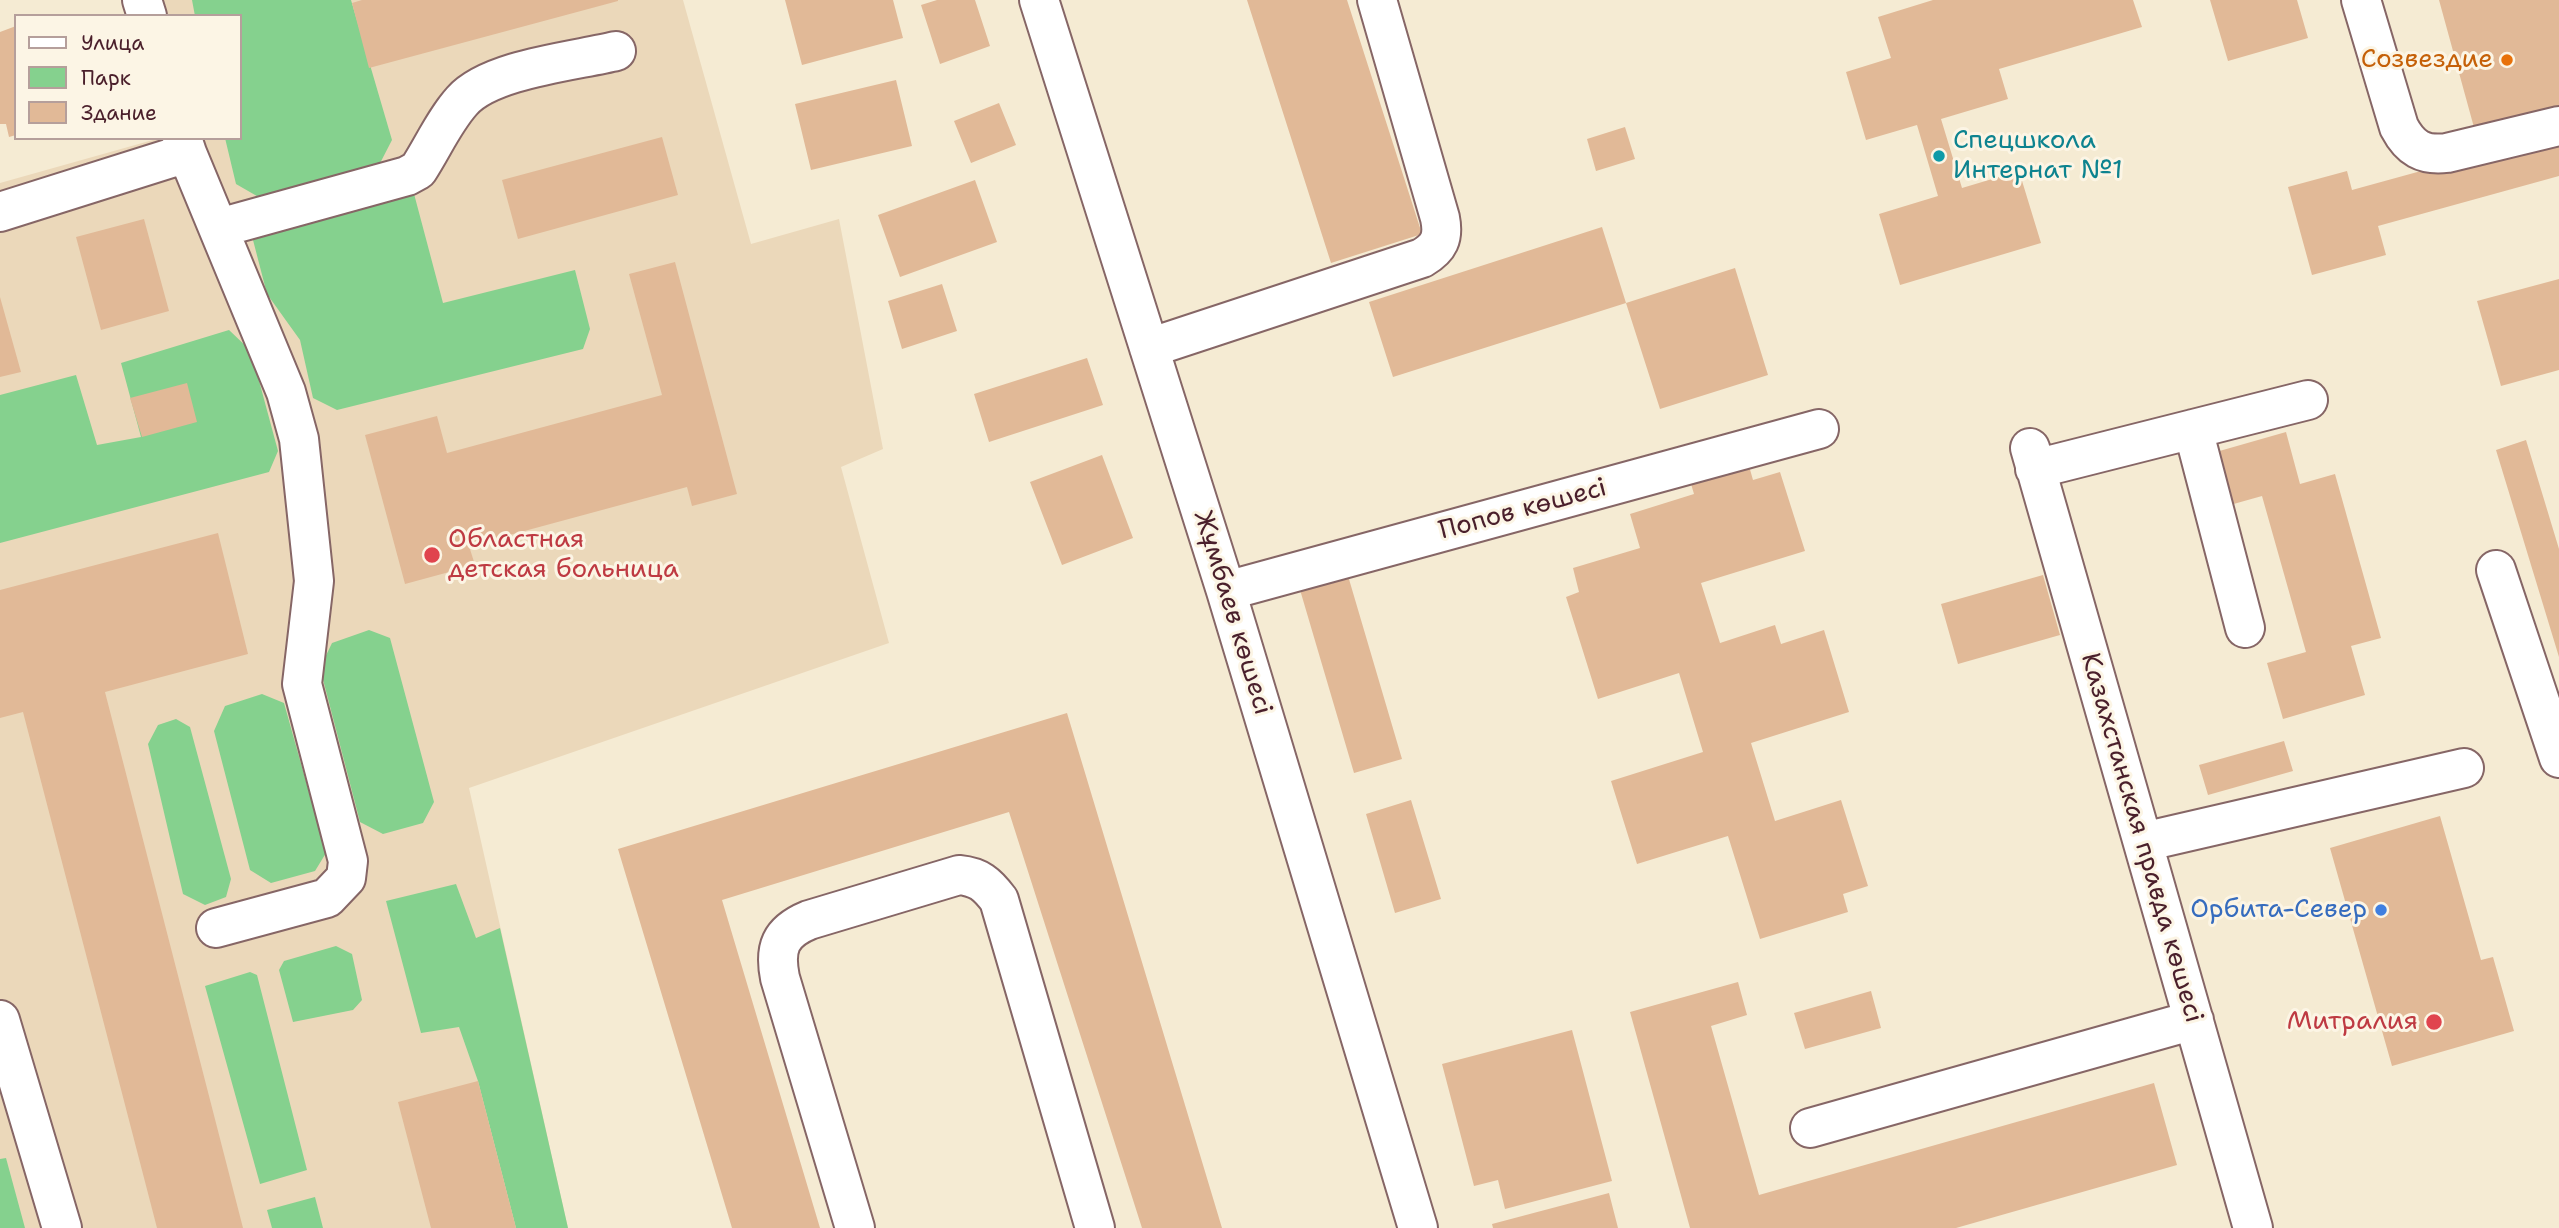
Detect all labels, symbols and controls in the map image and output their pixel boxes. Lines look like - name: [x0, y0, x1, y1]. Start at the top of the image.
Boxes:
- legend: [14, 14, 242, 140]
- text: Улица: [81, 29, 144, 57]
- place label: Созвездие: [2361, 44, 2493, 76]
- marker: Созвездие: [2499, 52, 2515, 68]
- text: Парк: [81, 64, 131, 92]
- text: Здание: [81, 99, 157, 127]
- place label: Спецшкола Интернат №1: [1953, 125, 2123, 186]
- marker: Спецшкола Интернат №1: [1931, 148, 1947, 164]
- street label: Попов көшесі: [1436, 473, 1610, 547]
- street label: Жұмбаев көшесі: [1186, 507, 1278, 719]
- place label: Областная детская больница: [448, 524, 679, 586]
- marker: Областная детская больница: [422, 545, 442, 565]
- street label: Казахстанская правда көшесі: [2073, 650, 2209, 1026]
- place label: Орбита-Север: [2190, 894, 2367, 926]
- marker: Орбита-Север: [2373, 902, 2389, 918]
- place label: Митралия: [2287, 1006, 2418, 1038]
- marker: Митралия: [2424, 1012, 2444, 1032]

